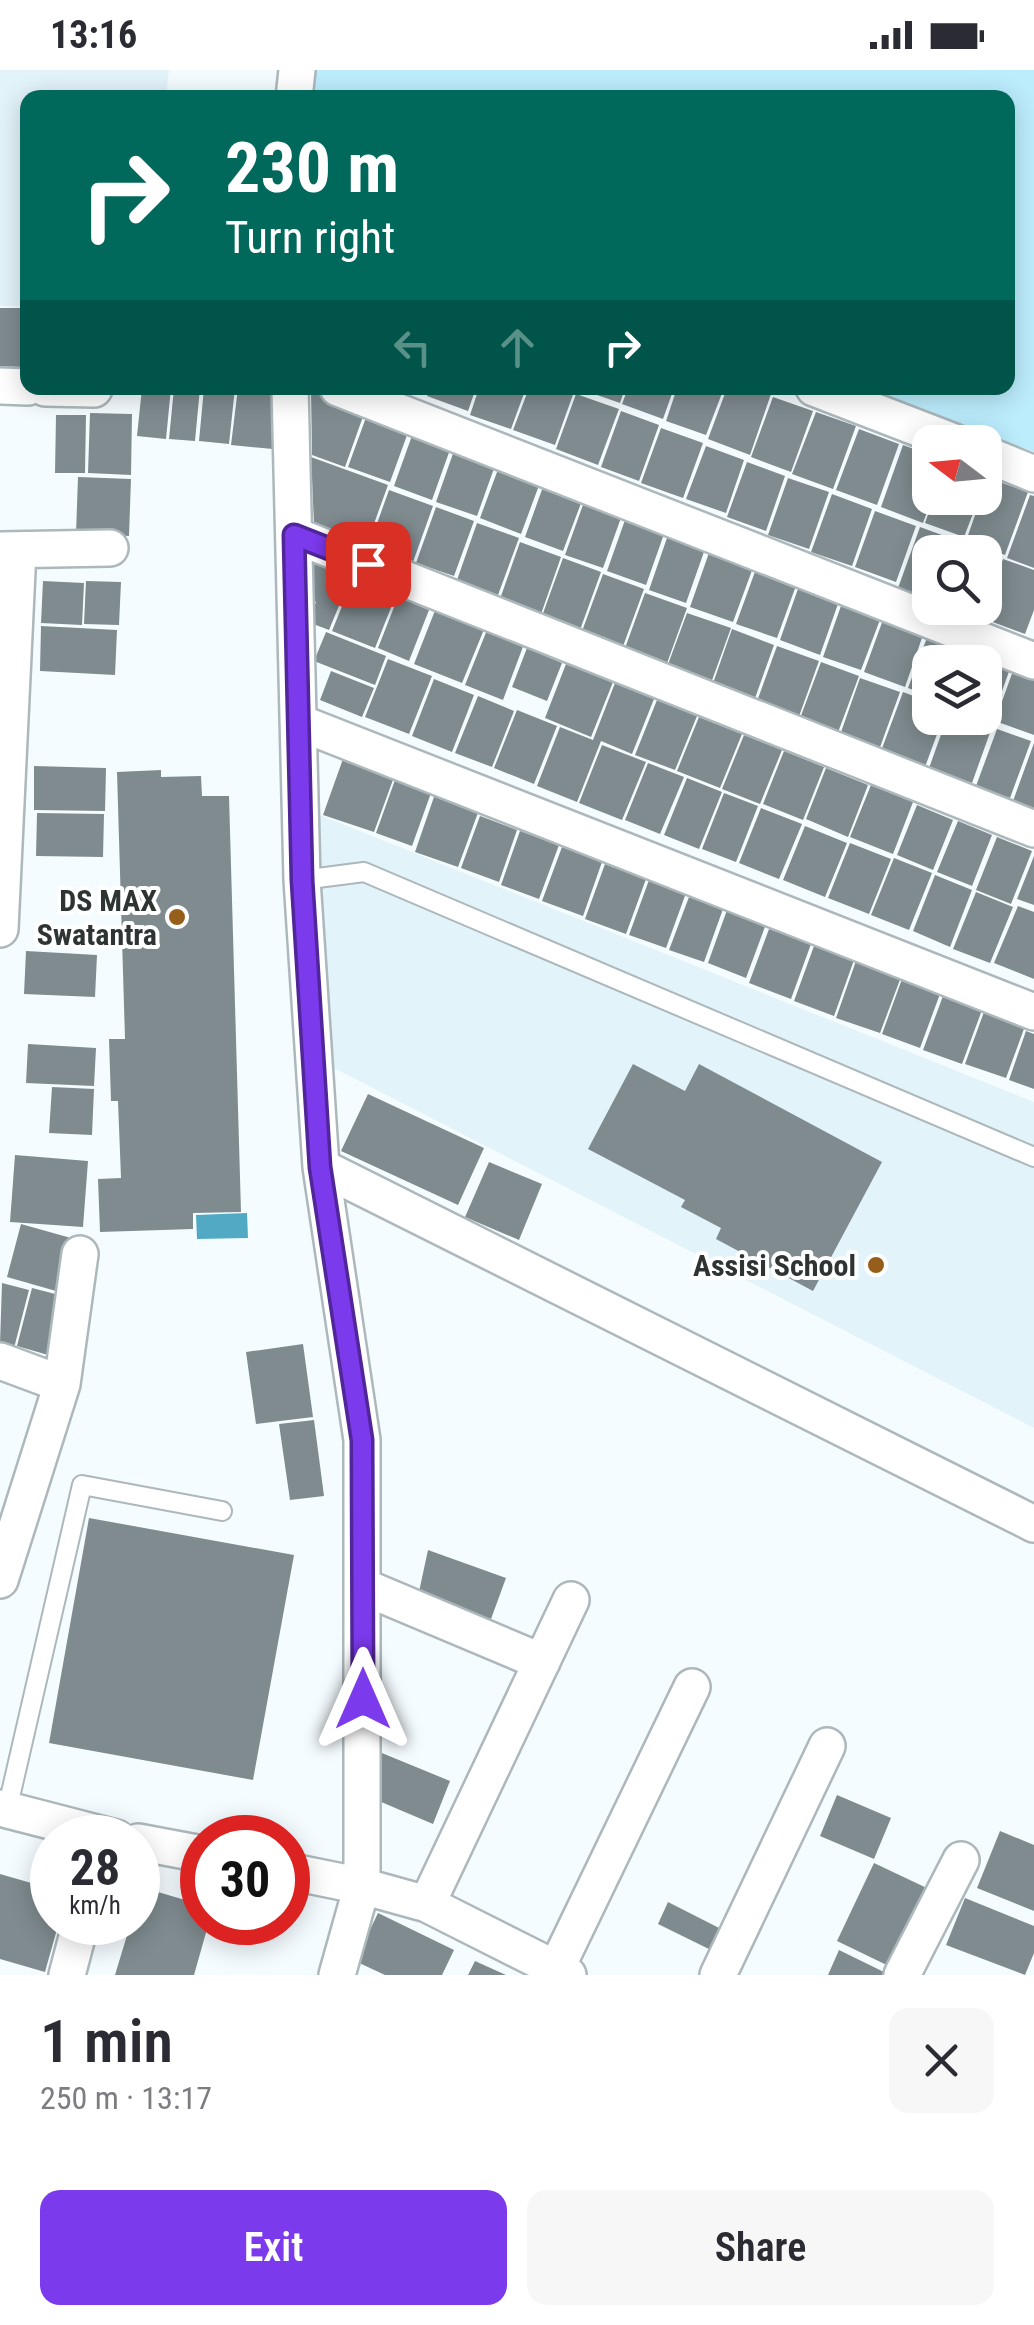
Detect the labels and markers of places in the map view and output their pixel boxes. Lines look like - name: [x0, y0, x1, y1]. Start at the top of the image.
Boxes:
- pin: [326, 522, 411, 607]
- place label: DS MAX Swatantra: [37, 883, 157, 952]
- marker: DS MAX Swatantra: [166, 906, 188, 928]
- place label: Assisi School: [693, 1248, 856, 1283]
- marker: Assisi School: [865, 1254, 887, 1276]

